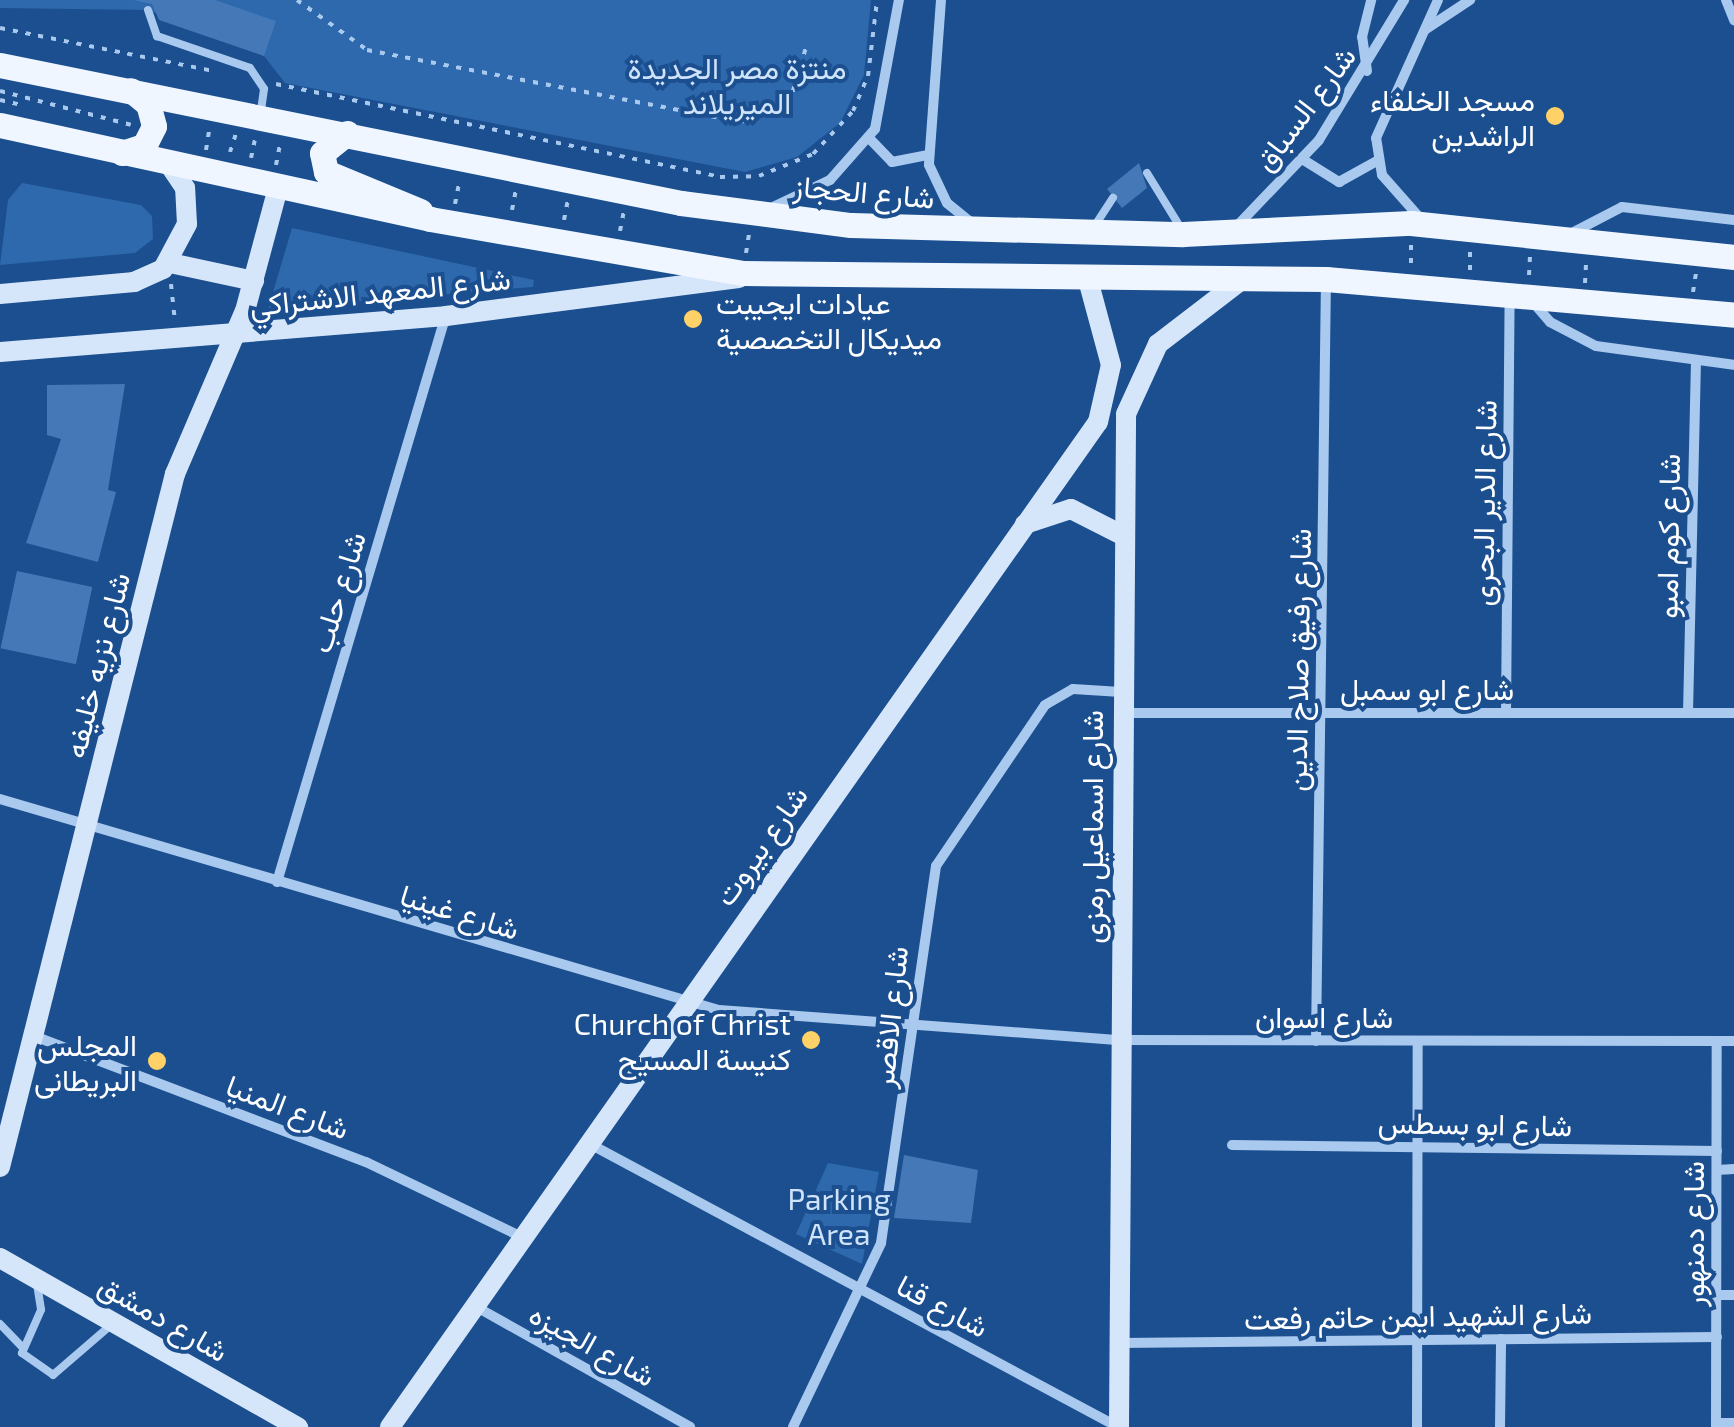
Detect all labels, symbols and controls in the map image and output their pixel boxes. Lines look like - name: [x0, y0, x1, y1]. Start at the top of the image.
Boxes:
- street label: شارع السباق: [1245, 38, 1363, 178]
- park label: منتزة مصر الجديدة الميريلاند: [628, 49, 846, 120]
- place label: مسجد الخلفاء الراشدين: [1370, 81, 1535, 152]
- marker: مسجد الخلفاء الراشدين: [1544, 105, 1566, 127]
- street label: شارع الحجاز: [792, 167, 936, 215]
- street label: شارع المعهد الاشتراكي: [248, 259, 512, 323]
- place label: عيادات ايجيبت ميديكال التخصصية: [716, 284, 942, 354]
- marker: عيادات ايجيبت ميديكال التخصصية: [680, 306, 706, 332]
- street label: شارع الدير البحرى: [1463, 399, 1503, 607]
- street label: شارع كوم امبو: [1648, 453, 1686, 619]
- street label: شارع حلب: [302, 527, 372, 657]
- street label: شارع رفيق صلاح الدين: [1277, 528, 1317, 792]
- street label: شارع نزيه خليفه: [56, 569, 136, 761]
- street label: شارع ابو سمبل: [1340, 670, 1514, 706]
- street label: شارع اسماعيل رمزى: [1073, 710, 1109, 944]
- street label: شارع بيروت: [706, 778, 814, 912]
- street label: شارع غينيا: [396, 876, 524, 946]
- street label: شارع الاقصر: [864, 944, 914, 1090]
- street label: شارع اسوان: [1255, 998, 1393, 1034]
- place label: Church of Christ كنيسة المسيح: [573, 1005, 791, 1076]
- place label: المجلس البريطانى: [34, 1026, 137, 1096]
- marker: Church of Christ كنيسة المسيح: [800, 1029, 822, 1051]
- marker: المجلس البريطانى: [146, 1050, 168, 1072]
- street label: شارع المنيا: [221, 1066, 355, 1146]
- street label: شارع ابو بسطس: [1378, 1103, 1572, 1143]
- street label: شارع دمنهور: [1674, 1161, 1710, 1307]
- park label: Parking Area: [788, 1180, 890, 1250]
- street label: شارع دمشق: [93, 1266, 235, 1368]
- street label: شارع قنا: [891, 1266, 995, 1344]
- street label: شارع الشهيد ايمن حاتم رفعت: [1244, 1294, 1592, 1336]
- street label: شارع الجيزه: [524, 1295, 662, 1393]

